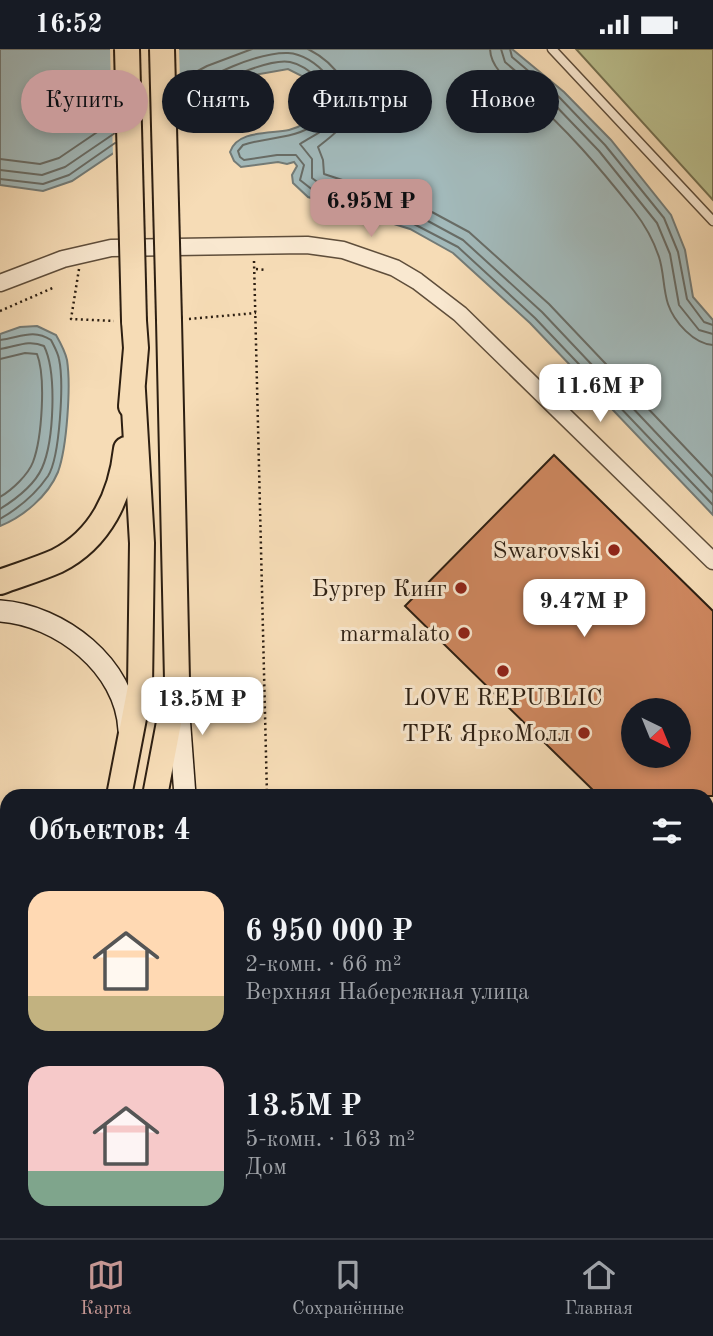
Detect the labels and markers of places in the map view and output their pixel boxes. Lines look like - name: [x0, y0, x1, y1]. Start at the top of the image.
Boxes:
- pin: 6.95M ₽: [306, 179, 436, 239]
- pin: 11.6M ₽: [535, 365, 665, 424]
- place label: Swarovski: [493, 540, 600, 564]
- marker: Swarovski: [606, 542, 622, 558]
- place label: Бургер Кинг: [311, 578, 447, 602]
- pin: 9.47M ₽: [519, 579, 649, 639]
- marker: Бургер Кинг: [453, 580, 469, 596]
- place label: marmalato: [340, 623, 450, 647]
- marker: marmalato: [456, 625, 472, 641]
- marker: LOVE REPUBLIC: [495, 663, 511, 679]
- pin: 13.5M ₽: [137, 677, 267, 737]
- place label: LOVE REPUBLIC: [403, 687, 603, 711]
- place label: ТРК ЯркоМолл: [402, 723, 570, 747]
- marker: ТРК ЯркоМолл: [576, 725, 592, 741]

